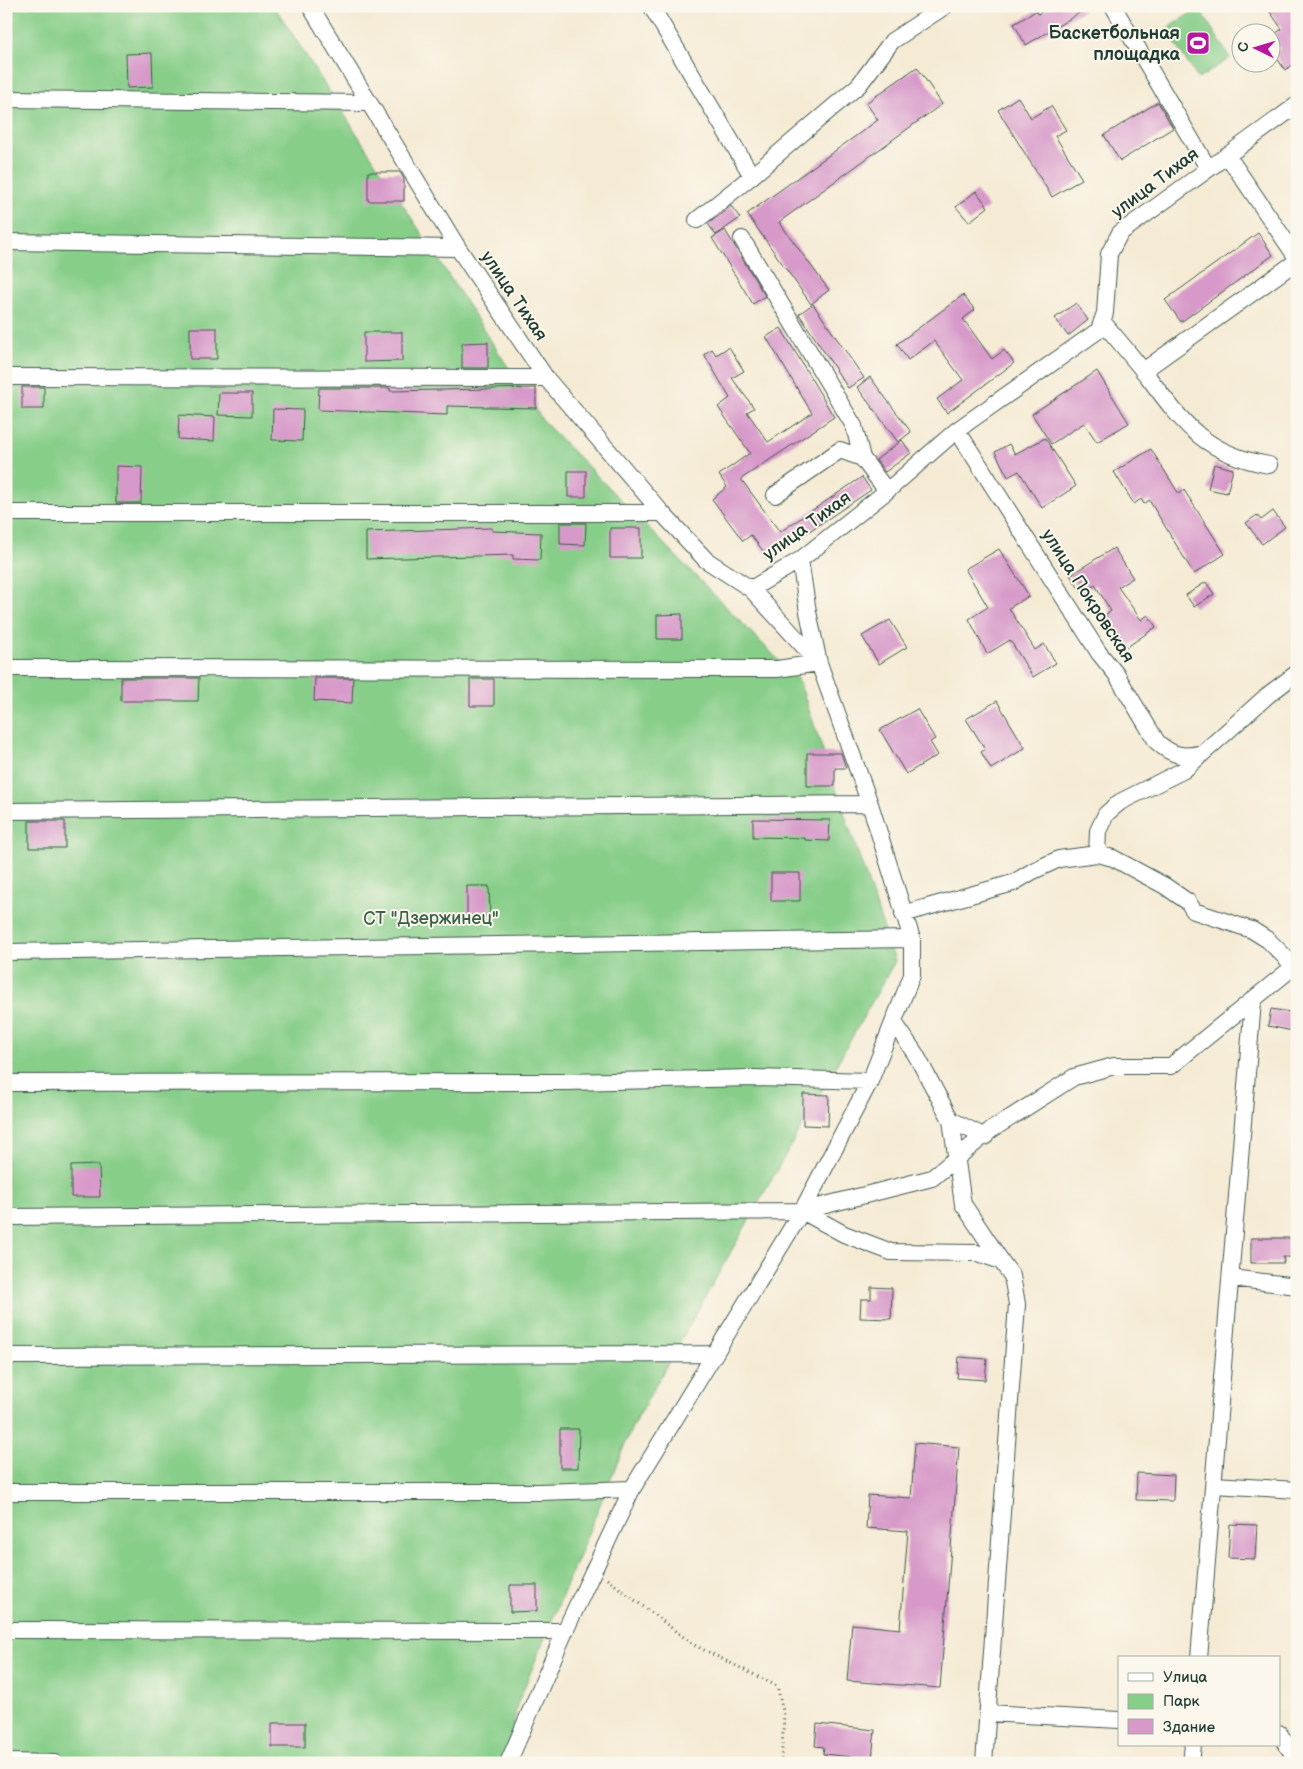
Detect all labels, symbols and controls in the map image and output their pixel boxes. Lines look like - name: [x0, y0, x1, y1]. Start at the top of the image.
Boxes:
- north arrow: [1230, 22, 1280, 72]
- place label: Баскетбольная площадка: [1049, 23, 1181, 65]
- sports icon: Баскетбольная площадка: [1185, 30, 1211, 56]
- text: С: [1235, 41, 1252, 53]
- street label: улица Тихая: [1107, 143, 1203, 223]
- street label: улица Тихая: [476, 247, 552, 345]
- street label: улица Тихая: [759, 487, 855, 565]
- street label: улица Покровская: [1037, 525, 1139, 667]
- park label: СТ "Дзержинец": [363, 908, 499, 929]
- legend: [1118, 1656, 1280, 1746]
- text: Улица: [1163, 1668, 1208, 1687]
- text: Парк: [1163, 1692, 1200, 1711]
- text: Здание: [1163, 1718, 1215, 1737]

